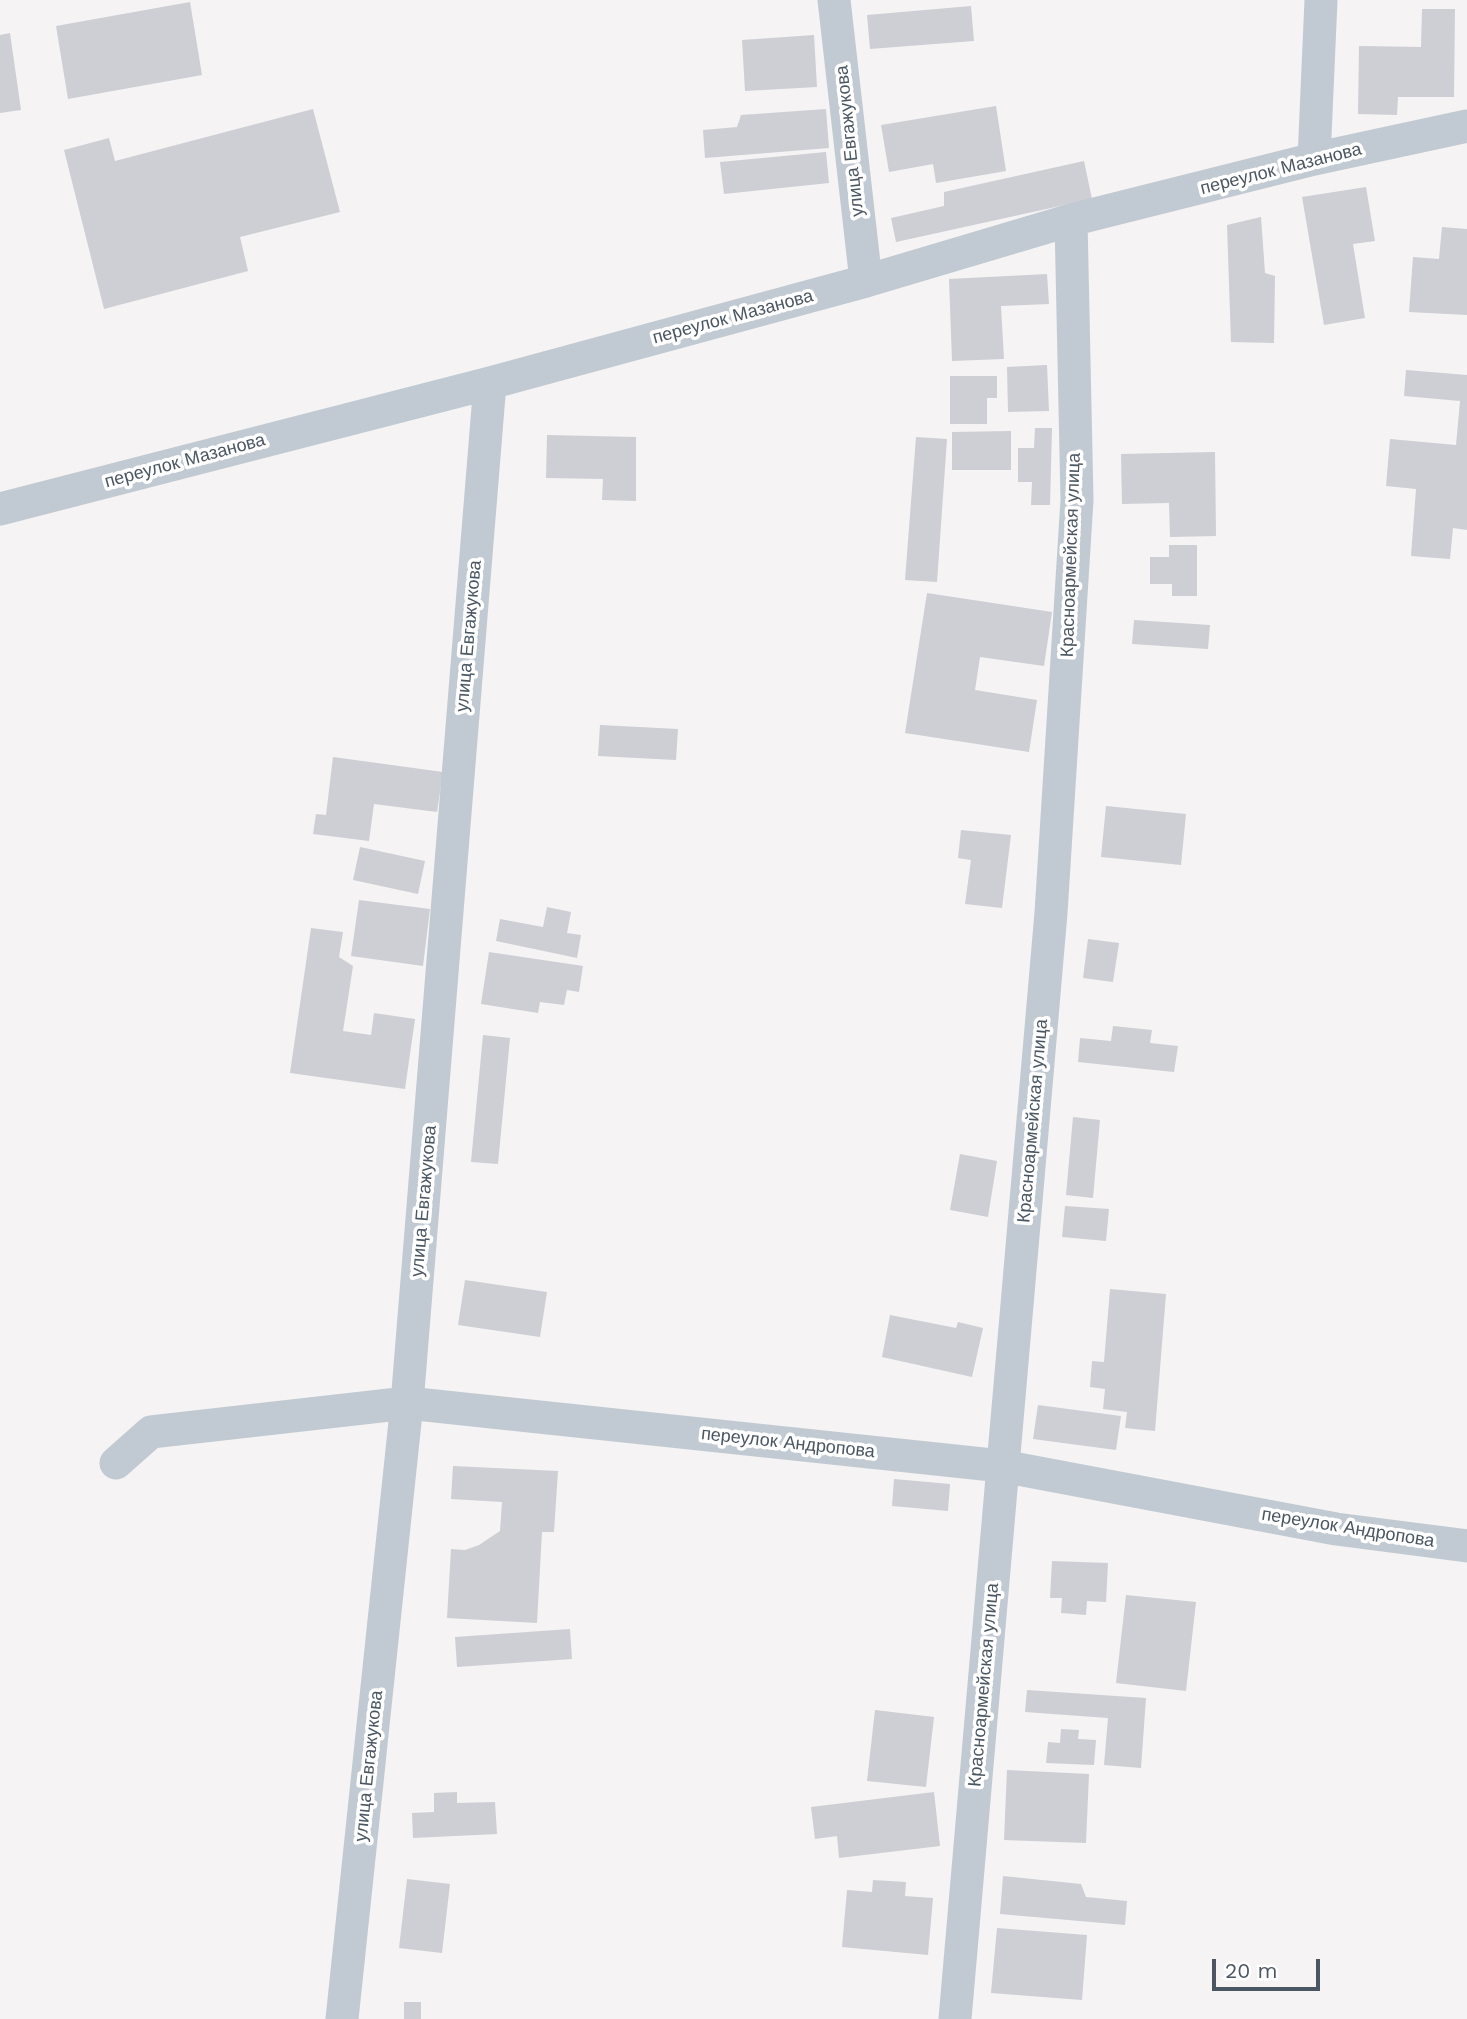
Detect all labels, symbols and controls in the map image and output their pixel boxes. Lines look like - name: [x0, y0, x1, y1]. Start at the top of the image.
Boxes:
- street label: улица Евгажукова: [831, 64, 869, 218]
- street label: переулок Мазанова: [1198, 139, 1364, 199]
- street label: переулок Мазанова: [650, 285, 816, 349]
- street label: переулок Мазанова: [102, 429, 268, 493]
- street label: Красноармейская улица: [1057, 452, 1085, 658]
- street label: улица Евгажукова: [452, 559, 486, 713]
- street label: Красноармейская улица: [1013, 1018, 1053, 1224]
- street label: улица Евгажукова: [407, 1124, 441, 1278]
- street label: переулок Андропова: [700, 1423, 876, 1463]
- street label: переулок Андропова: [1260, 1504, 1436, 1552]
- street label: Красноармейская улица: [964, 1582, 1004, 1788]
- street label: улица Евгажукова: [350, 1689, 388, 1843]
- scale bar: [1215, 1946, 1324, 1990]
- text: 20 m: [1225, 1958, 1277, 1983]

